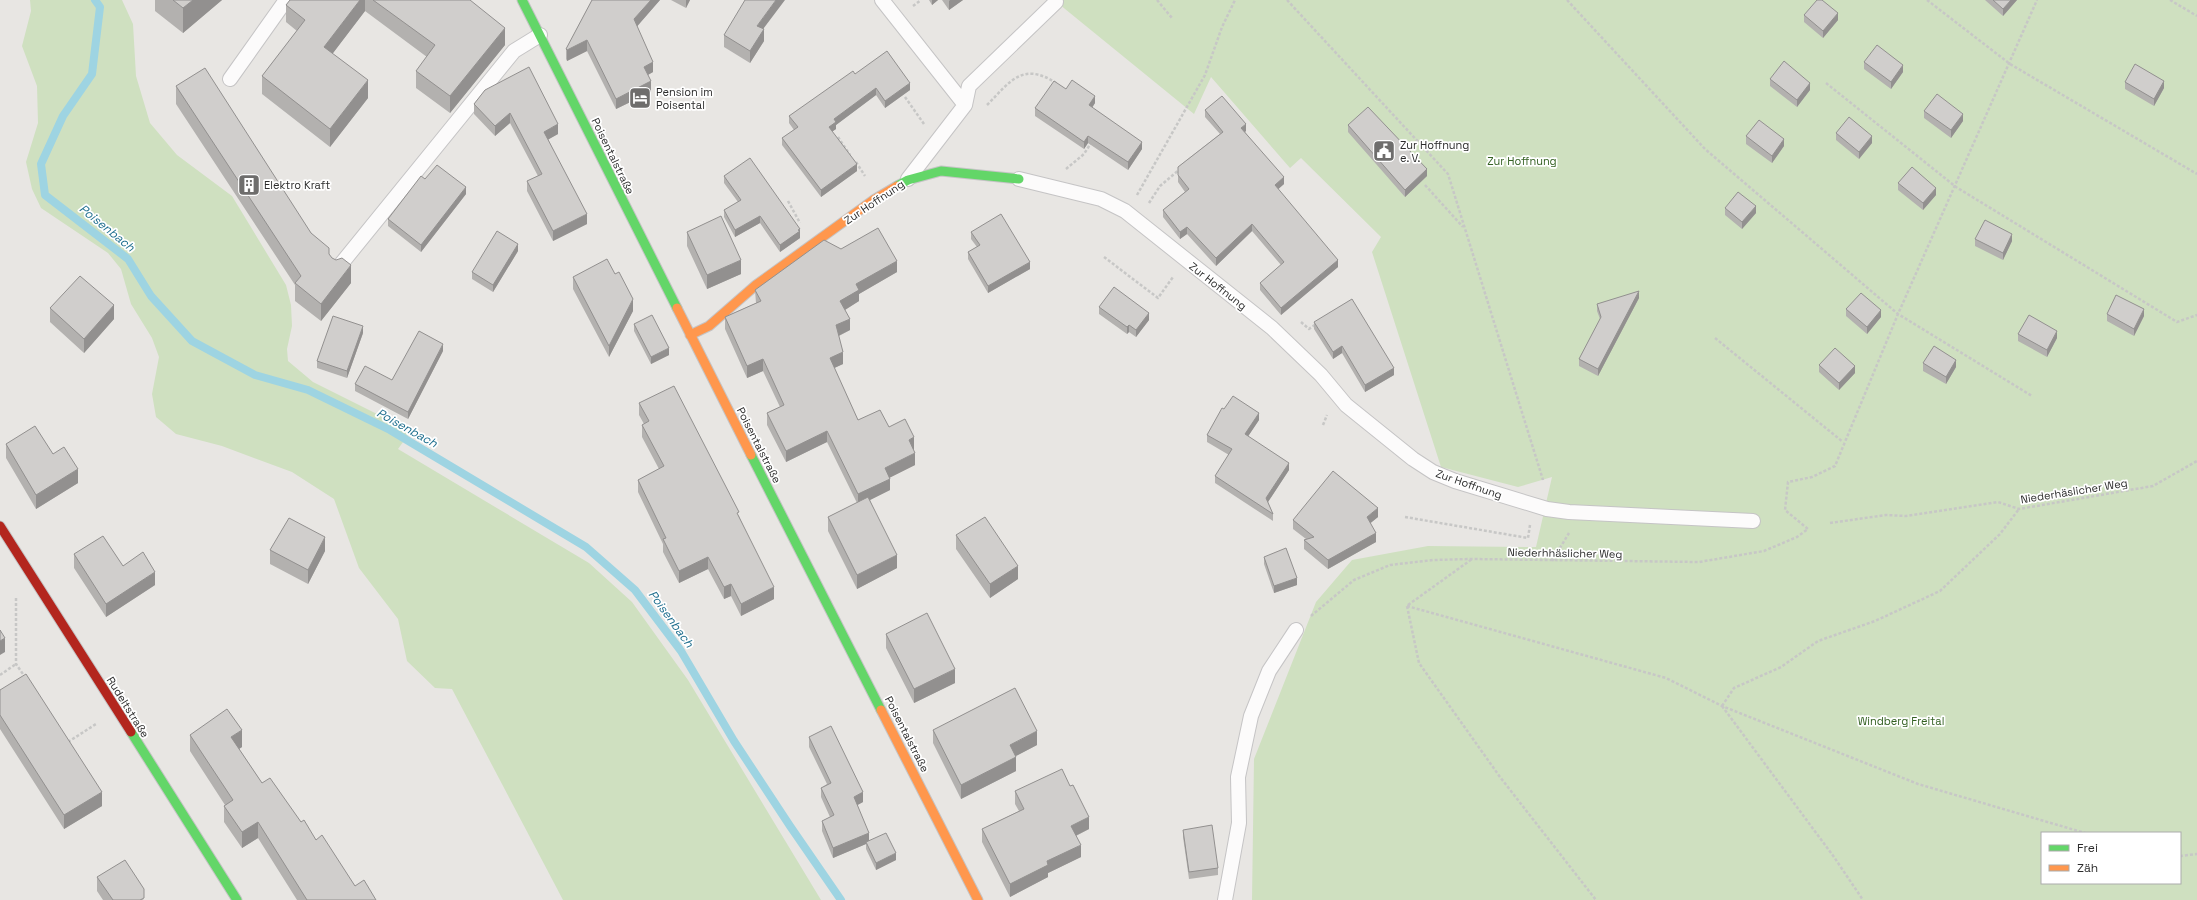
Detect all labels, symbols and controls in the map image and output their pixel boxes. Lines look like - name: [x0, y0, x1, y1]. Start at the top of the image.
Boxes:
- hotel icon: Pension im Poisental: [627, 85, 653, 111]
- place label: Pension im Poisental: [656, 85, 713, 112]
- street label: Poisentalstraße: [588, 115, 638, 197]
- public building icon: Zur Hoffnung e. V.: [1371, 138, 1397, 164]
- place label: Zur Hoffnung e. V.: [1400, 138, 1469, 165]
- park label: Zur Hoffnung: [1487, 154, 1557, 168]
- building icon: Elektro Kraft: [236, 172, 262, 198]
- street label: Zur Hoffnung: [841, 177, 907, 227]
- place label: Elektro Kraft: [264, 178, 330, 192]
- water label: Poisenbach: [76, 201, 139, 256]
- street label: Zur Hoffnung: [1186, 259, 1250, 313]
- water label: Poisenbach: [374, 405, 441, 452]
- street label: Poisentalstraße: [734, 405, 784, 485]
- street label: Zur Hoffnung: [1434, 466, 1504, 502]
- street label: Niederhäslicher Weg: [2019, 476, 2129, 506]
- street label: Niederhhäslicher Weg: [1507, 545, 1623, 561]
- water label: Poisenbach: [645, 587, 698, 651]
- street label: Rudeltstraße: [104, 674, 152, 740]
- street label: Poisentalstraße: [882, 694, 932, 774]
- park label: Windberg Freital: [1858, 714, 1944, 728]
- legend: [2041, 832, 2181, 884]
- text: Frei: [2077, 840, 2098, 856]
- text: Zäh: [2077, 860, 2098, 876]

